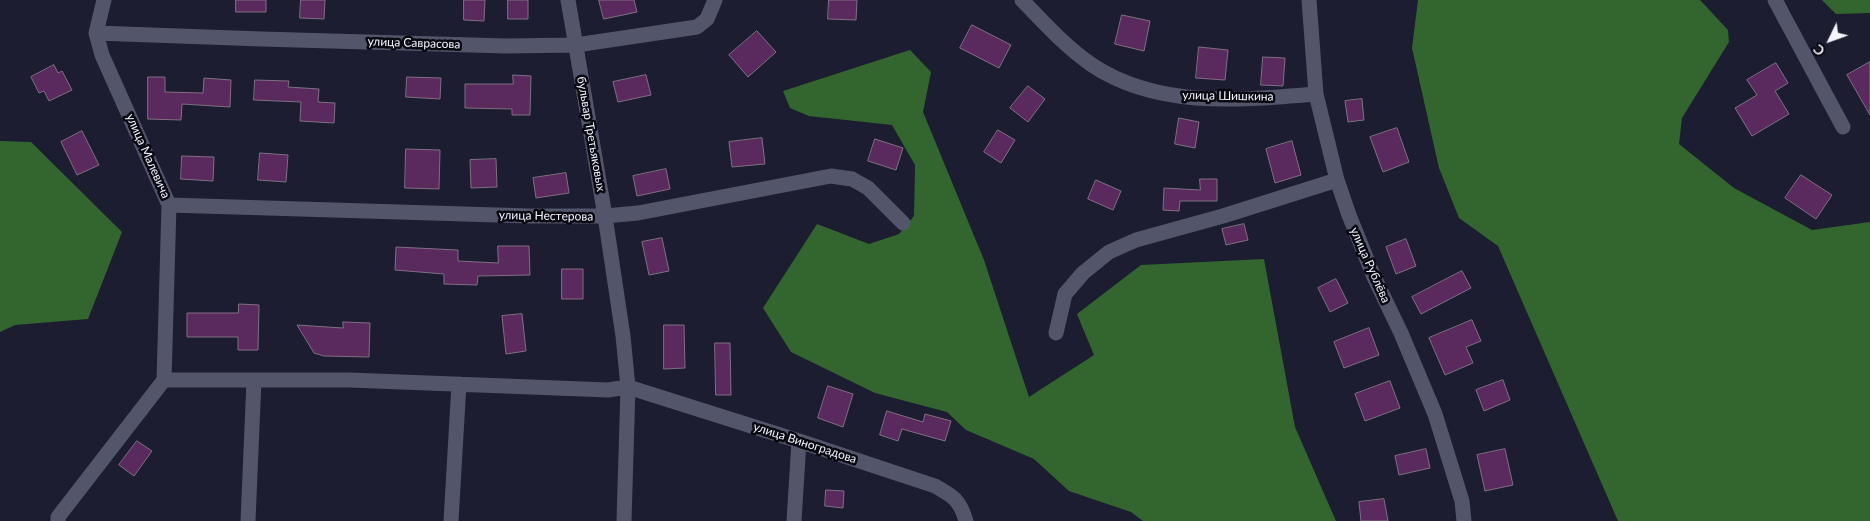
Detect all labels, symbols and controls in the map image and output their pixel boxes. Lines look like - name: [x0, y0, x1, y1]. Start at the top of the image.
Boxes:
- north arrow: [1805, 15, 1855, 65]
- street label: улица Саврасова: [367, 34, 461, 52]
- text: С: [1809, 41, 1828, 60]
- street label: бульвар Третьяковых: [574, 75, 608, 193]
- street label: улица Шишкина: [1182, 88, 1274, 104]
- street label: улица Малевича: [123, 111, 173, 201]
- street label: улица Нестерова: [499, 208, 593, 224]
- street label: улица Рублёва: [1347, 225, 1393, 305]
- street label: улица Виноградова: [752, 420, 858, 466]

